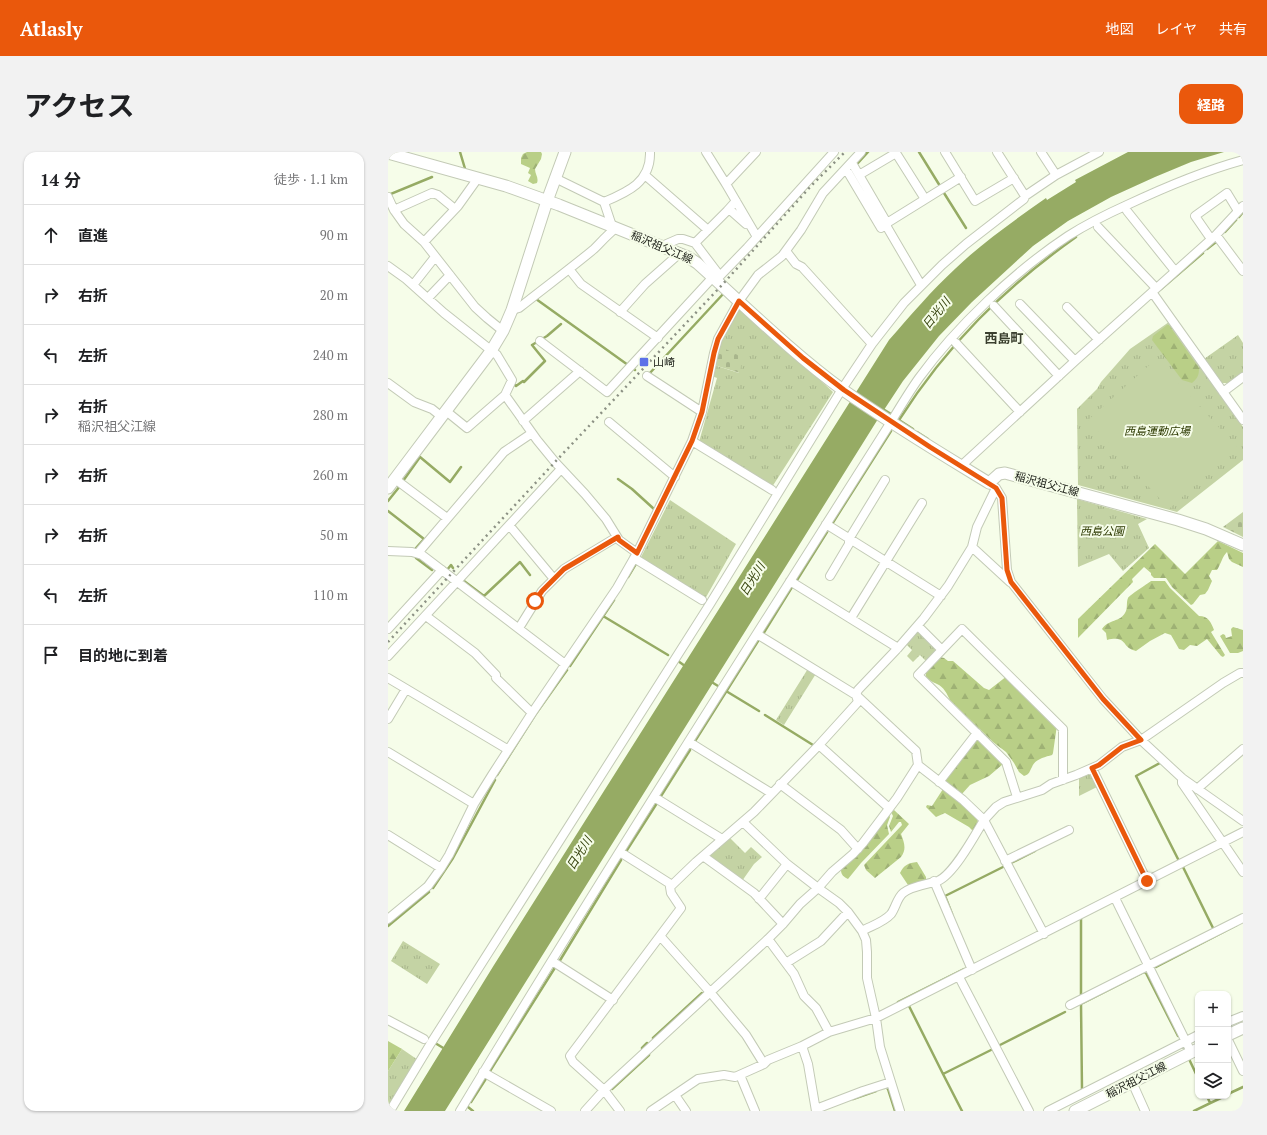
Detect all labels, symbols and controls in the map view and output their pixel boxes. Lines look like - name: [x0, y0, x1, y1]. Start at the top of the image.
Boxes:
- text: Atlasly: [20, 16, 82, 41]
- text: 地図: [1105, 19, 1133, 38]
- text: レイヤ: [1155, 19, 1197, 38]
- text: 共有: [1219, 19, 1247, 38]
- button: 経路: [1179, 84, 1243, 124]
- text: アクセス: [24, 87, 135, 124]
- text: 14 分: [40, 168, 81, 191]
- text: 徒歩 · 1.1 km: [274, 170, 348, 188]
- icon: ahead: [40, 224, 62, 246]
- text: 直進: [78, 225, 108, 245]
- text: 90 m: [320, 226, 348, 244]
- street label: 稲沢祖父江線: [629, 228, 695, 266]
- icon: right: [40, 284, 62, 306]
- text: 右折: [78, 285, 108, 305]
- text: 20 m: [320, 286, 348, 304]
- water label: 日光川: [919, 293, 954, 332]
- district label: 西島町: [984, 329, 1024, 347]
- icon: left: [40, 344, 62, 366]
- text: 左折: [78, 345, 108, 365]
- text: 240 m: [313, 346, 348, 364]
- place label: 山崎: [653, 355, 675, 369]
- marker: 山崎: [638, 356, 650, 368]
- text: 右折: [78, 396, 108, 416]
- icon: right: [40, 404, 62, 426]
- text: 280 m: [313, 406, 348, 424]
- text: 稲沢祖父江線: [78, 417, 156, 435]
- park label: 西島運動広場: [1124, 424, 1192, 438]
- icon: right: [40, 464, 62, 486]
- text: 右折: [78, 465, 108, 485]
- text: 260 m: [313, 466, 348, 484]
- street label: 稲沢祖父江線: [1013, 469, 1081, 499]
- icon: right: [40, 524, 62, 546]
- park label: 西島公園: [1080, 524, 1126, 538]
- text: 右折: [78, 525, 108, 545]
- text: 50 m: [320, 526, 348, 544]
- water label: 日光川: [736, 558, 769, 598]
- icon: left: [40, 584, 62, 606]
- text: 左折: [78, 585, 108, 605]
- text: 110 m: [313, 586, 348, 604]
- route start: [526, 592, 544, 610]
- icon: arrive: [40, 644, 62, 666]
- text: 目的地に到着: [78, 645, 168, 665]
- water label: 日光川: [563, 832, 596, 872]
- route end: [1138, 872, 1156, 890]
- map controls: [1195, 991, 1231, 1099]
- button: +: [1195, 991, 1231, 1027]
- button: −: [1195, 1027, 1231, 1063]
- street label: 稲沢祖父江線: [1103, 1059, 1169, 1101]
- button: layers: [1195, 1063, 1231, 1099]

